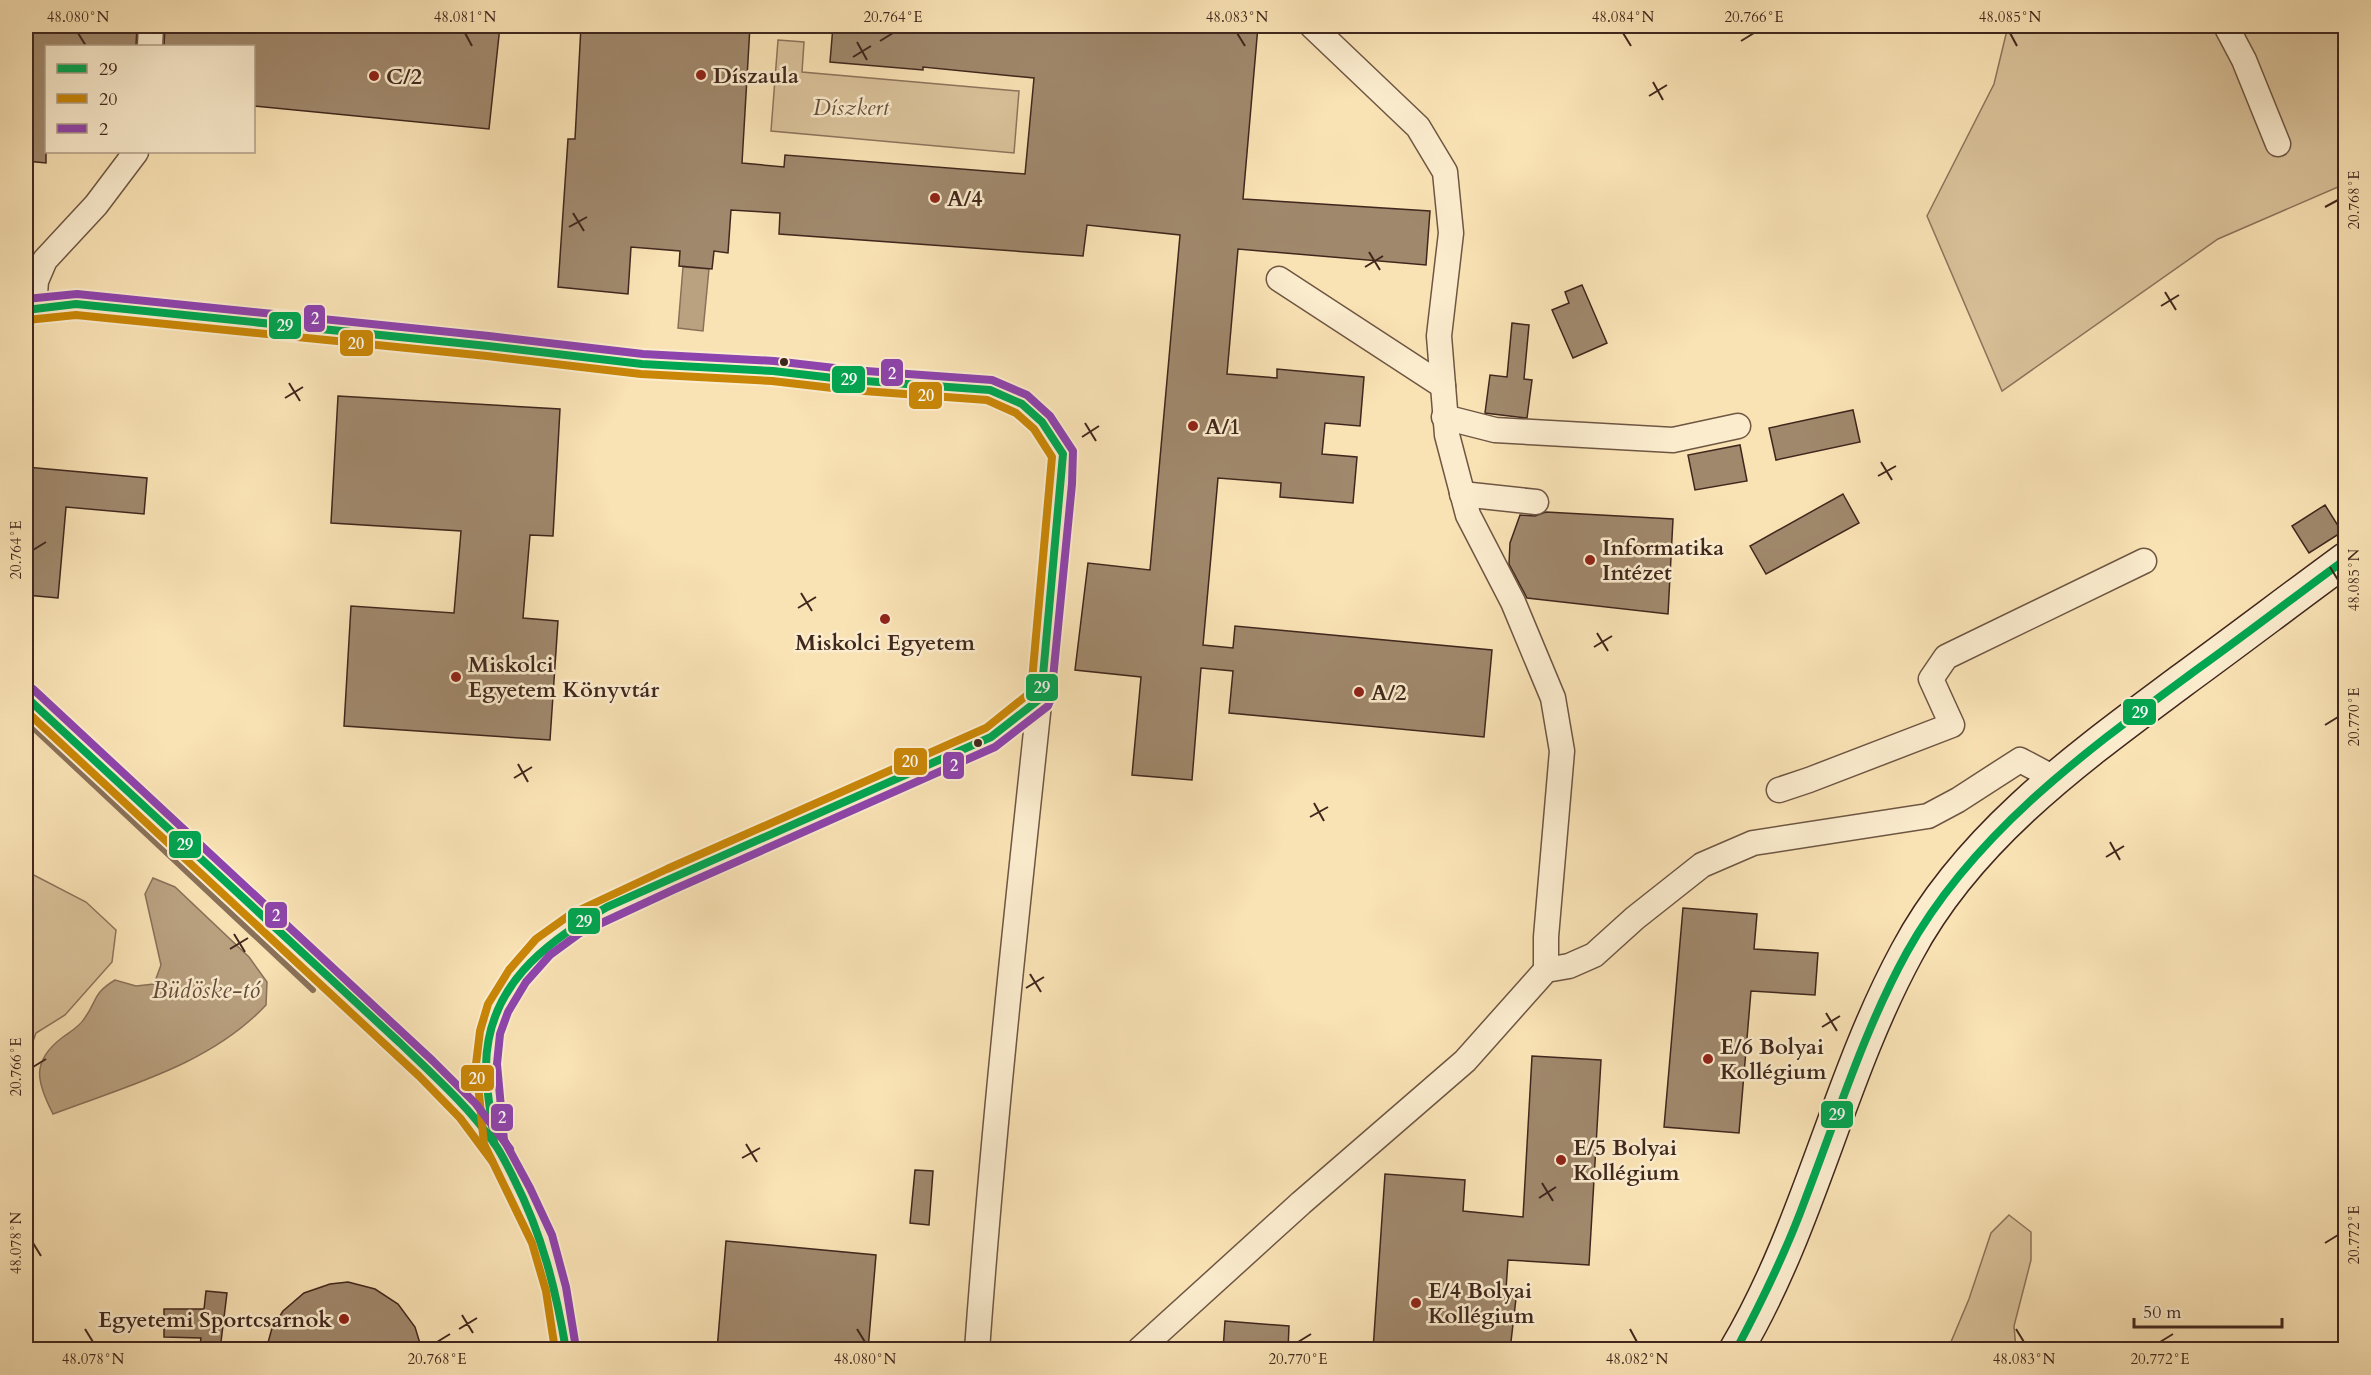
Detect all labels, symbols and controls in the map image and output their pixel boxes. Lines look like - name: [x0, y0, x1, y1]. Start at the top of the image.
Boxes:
- text: 48.080°N: [47, 7, 110, 27]
- text: 48.081°N: [434, 7, 497, 27]
- text: 20.764°E: [863, 7, 923, 27]
- text: 48.083°N: [1206, 7, 1269, 27]
- text: 48.084°N: [1592, 7, 1655, 27]
- text: 20.766°E: [1724, 7, 1784, 27]
- text: 48.085°N: [1979, 7, 2042, 27]
- legend: [45, 45, 255, 153]
- text: 29: [99, 57, 117, 82]
- place label: Díszaula: [713, 61, 799, 91]
- place label: C/2: [386, 62, 422, 92]
- marker: Díszaula: [694, 68, 708, 82]
- marker: C/2: [367, 69, 381, 83]
- text: 20: [99, 87, 117, 112]
- park label: Díszkert: [813, 93, 890, 123]
- text: 2: [99, 117, 108, 142]
- text: 20.768°E: [2344, 170, 2364, 230]
- place label: A/4: [947, 184, 983, 214]
- marker: A/4: [928, 191, 942, 205]
- line badge: 2: [303, 304, 326, 333]
- text: 2: [311, 308, 319, 330]
- line badge: 29: [268, 311, 302, 340]
- text: 29: [277, 315, 293, 337]
- line badge: 20: [339, 329, 374, 357]
- text: 20: [348, 333, 364, 355]
- unlabelled marker: [778, 356, 790, 368]
- line badge: 2: [880, 358, 904, 387]
- text: 2: [888, 363, 896, 385]
- line badge: 29: [831, 365, 866, 394]
- text: 29: [841, 369, 857, 391]
- line badge: 20: [908, 381, 943, 410]
- text: 20: [918, 385, 934, 407]
- place label: A/1: [1205, 412, 1241, 442]
- marker: A/1: [1186, 419, 1200, 433]
- text: 20.764°E: [6, 520, 26, 580]
- place label: Informatika Intézet: [1602, 533, 1724, 588]
- text: 48.085°N: [2344, 548, 2364, 611]
- marker: Informatika Intézet: [1583, 553, 1597, 567]
- marker: Miskolci Egyetem: [878, 612, 892, 626]
- place label: Miskolci Egyetem: [795, 628, 976, 658]
- place label: Miskolci Egyetem Könyvtár: [468, 650, 659, 705]
- marker: Miskolci Egyetem Könyvtár: [449, 670, 463, 684]
- line badge: 29: [1025, 673, 1059, 702]
- text: 29: [1034, 677, 1050, 699]
- place label: A/2: [1371, 678, 1407, 708]
- marker: A/2: [1352, 685, 1366, 699]
- text: 20.770°E: [2344, 687, 2364, 747]
- line badge: 29: [2122, 698, 2157, 726]
- text: 29: [2132, 702, 2148, 724]
- unlabelled marker: [972, 737, 984, 749]
- line badge: 20: [893, 747, 928, 776]
- text: 20: [902, 751, 918, 773]
- line badge: 2: [942, 751, 965, 780]
- text: 2: [950, 755, 958, 777]
- line badge: 29: [168, 830, 202, 859]
- text: 29: [177, 834, 193, 856]
- line badge: 2: [264, 901, 288, 929]
- text: 2: [272, 905, 280, 927]
- line badge: 29: [567, 907, 601, 935]
- text: 29: [576, 911, 592, 933]
- water label: Büdöske-tó: [152, 974, 261, 1007]
- place label: E/6 Bolyai Kollégium: [1720, 1032, 1827, 1087]
- text: 20.766°E: [6, 1037, 26, 1097]
- marker: E/6 Bolyai Kollégium: [1701, 1052, 1715, 1066]
- line badge: 20: [460, 1064, 495, 1092]
- text: 20: [469, 1068, 485, 1090]
- line badge: 29: [1820, 1100, 1854, 1129]
- line badge: 2: [490, 1103, 514, 1132]
- text: 29: [1829, 1104, 1845, 1126]
- text: 2: [498, 1107, 506, 1129]
- place label: E/5 Bolyai Kollégium: [1573, 1133, 1680, 1188]
- marker: E/5 Bolyai Kollégium: [1554, 1153, 1568, 1167]
- text: 20.772°E: [2344, 1205, 2364, 1265]
- text: 48.078°N: [6, 1211, 26, 1274]
- place label: E/4 Bolyai Kollégium: [1428, 1276, 1535, 1331]
- scale bar: [2134, 1291, 2282, 1329]
- marker: E/4 Bolyai Kollégium: [1409, 1296, 1423, 1310]
- text: 50 m: [2143, 1300, 2182, 1325]
- place label: Egyetemi Sportcsarnok: [98, 1305, 332, 1335]
- marker: Egyetemi Sportcsarnok: [337, 1312, 351, 1326]
- text: 48.078°N: [62, 1349, 125, 1369]
- text: 20.768°E: [407, 1349, 467, 1369]
- text: 48.080°N: [834, 1349, 897, 1369]
- text: 20.770°E: [1268, 1349, 1328, 1369]
- text: 48.082°N: [1606, 1349, 1669, 1369]
- text: 48.083°N: [1993, 1349, 2056, 1369]
- text: 20.772°E: [2130, 1349, 2190, 1369]

